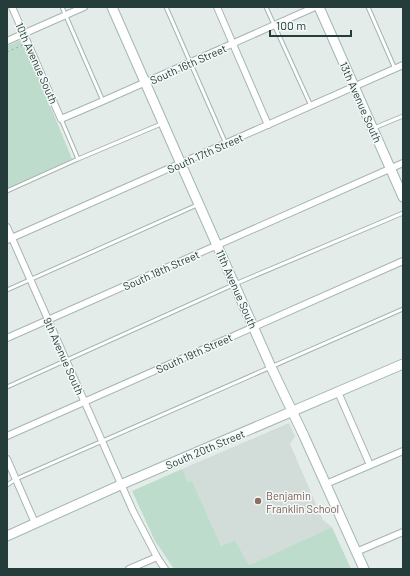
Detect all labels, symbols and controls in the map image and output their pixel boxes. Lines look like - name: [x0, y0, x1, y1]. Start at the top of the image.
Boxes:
- scale bar: [270, 12, 351, 38]
- text: 100 m: [276, 18, 306, 32]
- street label: 10th Avenue South: [13, 20, 61, 106]
- street label: South 16th Street: [148, 41, 228, 87]
- street label: 13th Avenue South: [337, 60, 385, 144]
- street label: South 17th Street: [165, 130, 245, 176]
- street label: South 18th Street: [121, 247, 201, 293]
- street label: 11th Avenue South: [214, 247, 260, 331]
- street label: 9th Avenue South: [41, 315, 87, 397]
- street label: South 19th Street: [154, 330, 234, 376]
- street label: South 20th Street: [163, 426, 247, 472]
- place label: Benjamin Franklin School: [266, 489, 339, 515]
- marker: Benjamin Franklin School: [253, 496, 263, 506]

